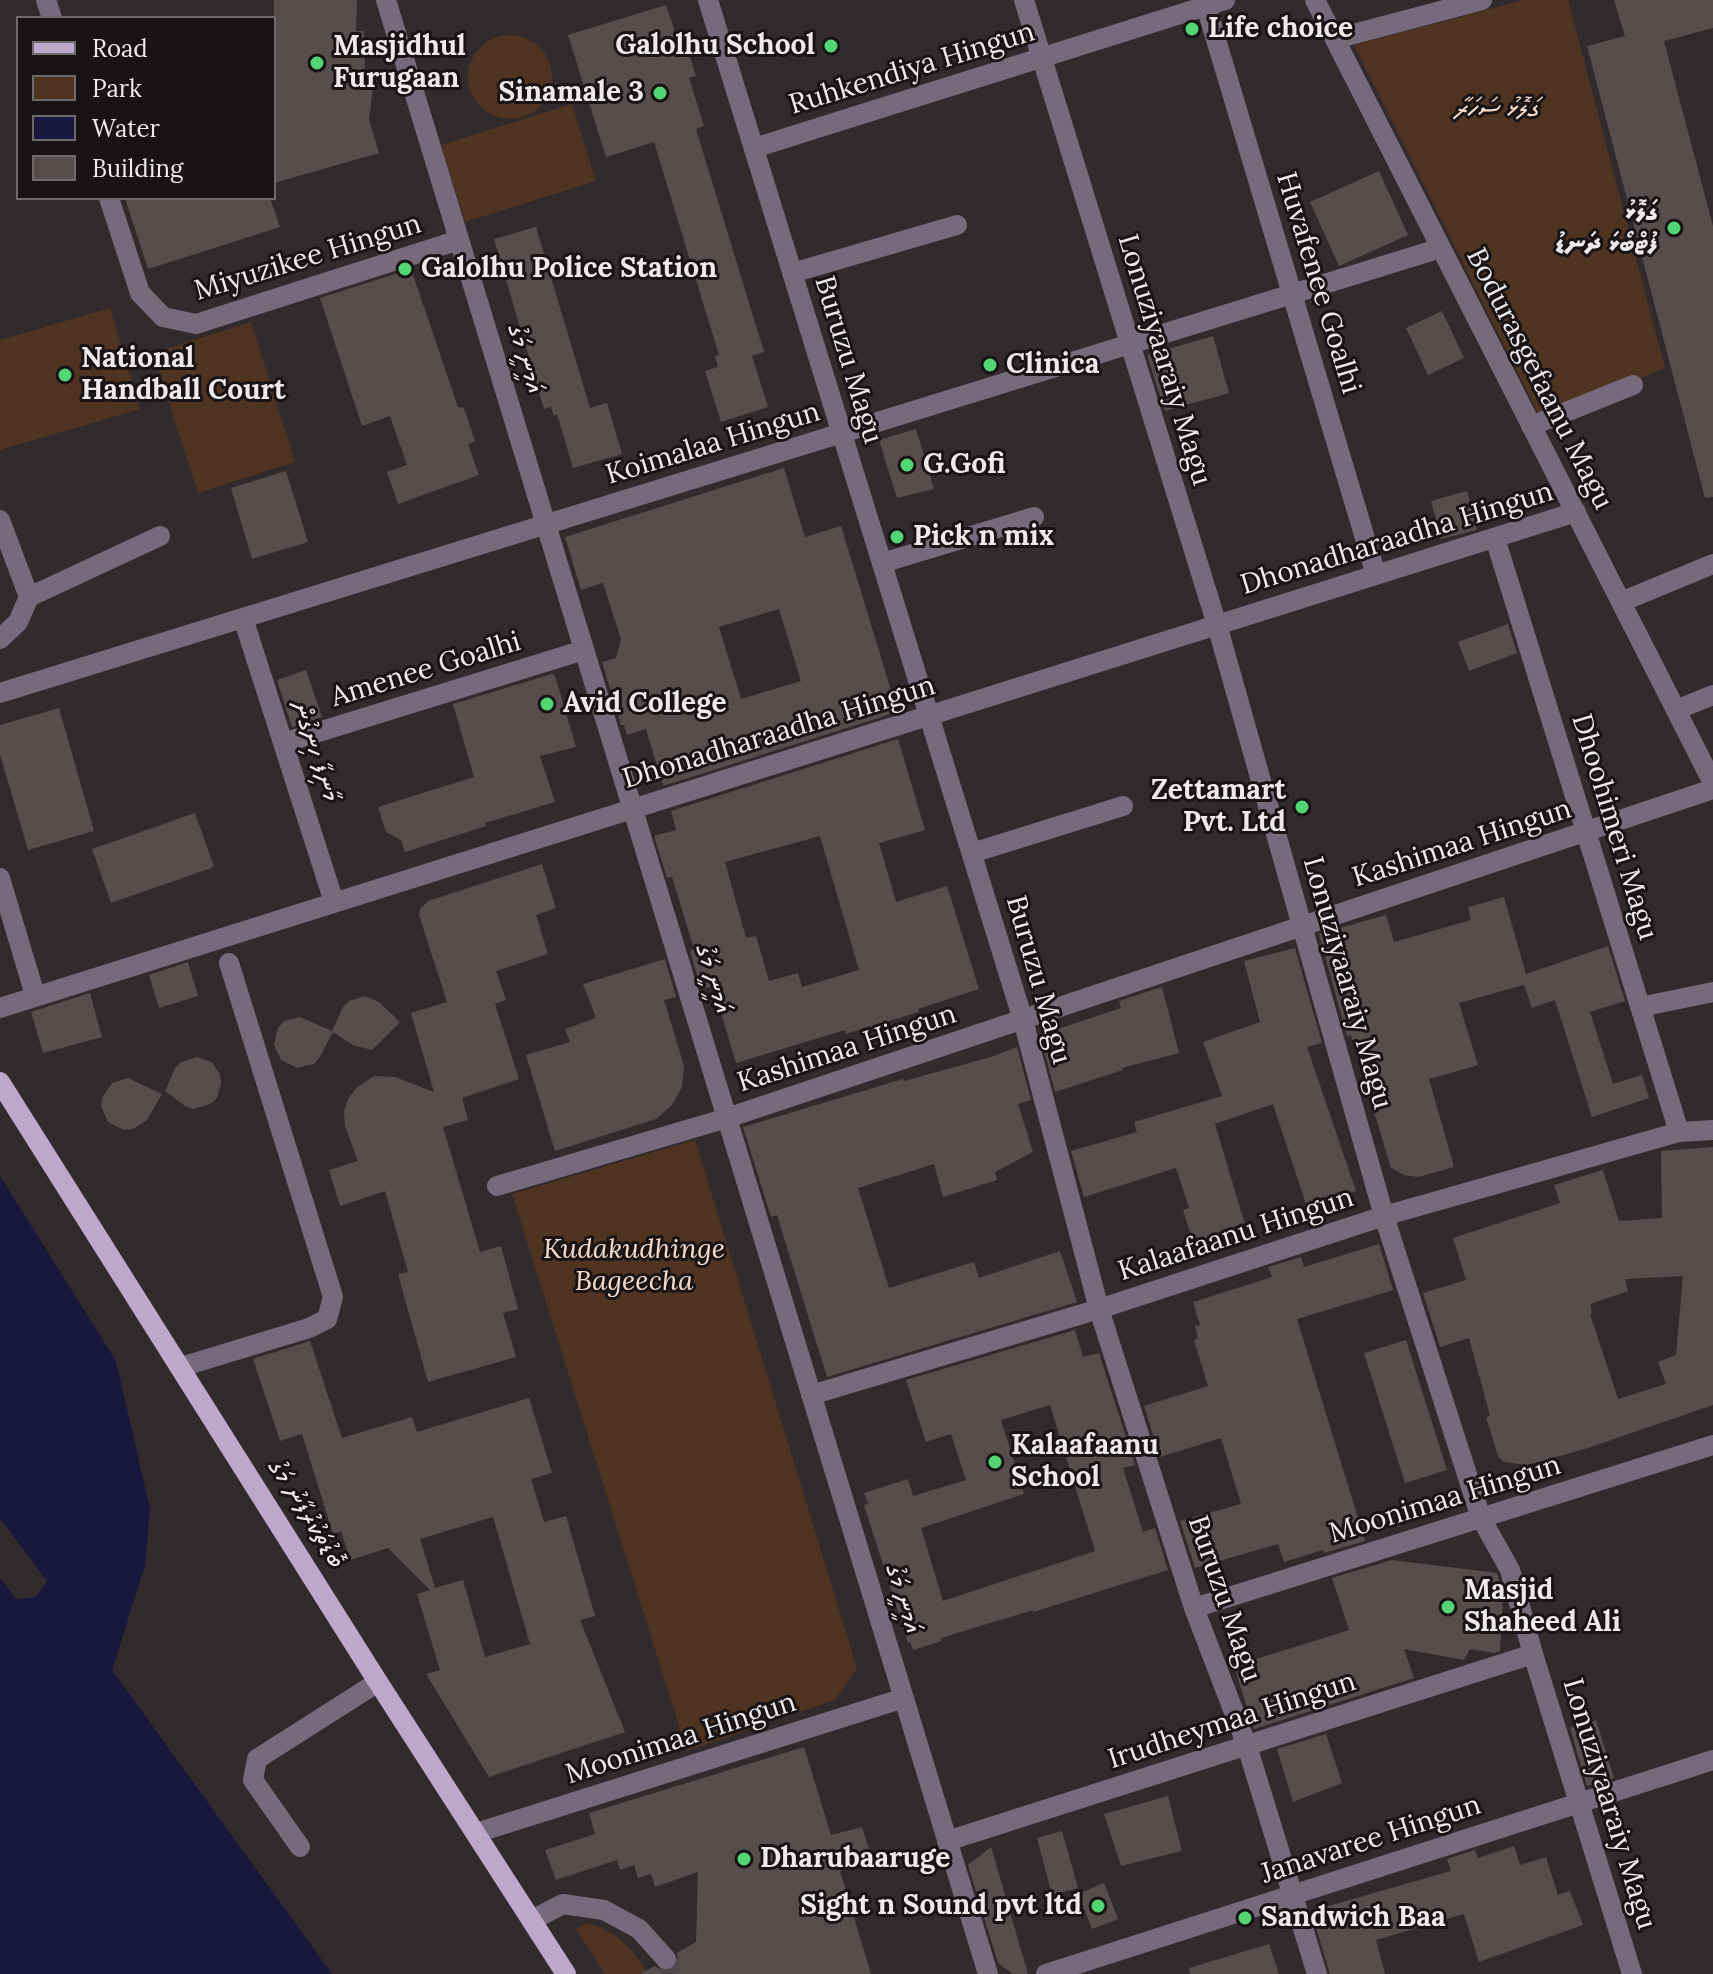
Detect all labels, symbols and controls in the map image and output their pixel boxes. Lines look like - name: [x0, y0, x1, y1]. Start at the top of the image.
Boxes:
- place label: Life choice: [1208, 12, 1353, 46]
- legend: [16, 16, 276, 200]
- street label: Ruhkendiya Hingun: [785, 16, 1039, 122]
- marker: Life choice: [1183, 20, 1201, 38]
- place label: Galolhu School: [615, 29, 815, 63]
- place label: Masjidhul Furugaan: [333, 30, 466, 96]
- text: Road: [92, 33, 148, 64]
- marker: Galolhu School: [822, 37, 840, 55]
- marker: Masjidhul Furugaan: [308, 54, 326, 72]
- text: Park: [92, 73, 142, 104]
- place label: Sinamale 3: [499, 76, 644, 110]
- marker: Sinamale 3: [651, 84, 669, 102]
- park label: ގަލޮޅު ސަހަރާ: [1453, 92, 1539, 126]
- text: Water: [92, 113, 160, 144]
- text: Building: [92, 153, 183, 184]
- street label: Huvafenee Goalhi: [1268, 168, 1368, 398]
- place label: ގަލޮޅު ފުޓްބޯޅަ ދަނޑު: [1555, 195, 1658, 261]
- street label: Miyuzikee Hingun: [191, 208, 425, 308]
- marker: ގަލޮޅު ފުޓްބޯޅަ ދަނޑު: [1665, 219, 1683, 237]
- street label: Lonuziyaaraiy Magu: [1110, 230, 1218, 490]
- street label: Bodurasgefaanu Magu: [1458, 243, 1620, 515]
- place label: Galolhu Police Station: [421, 252, 717, 286]
- marker: Galolhu Police Station: [396, 260, 414, 278]
- street label: Buruzu Magu: [807, 272, 889, 448]
- street label: އަމީނީ މަގު: [499, 320, 551, 398]
- place label: National Handball Court: [81, 342, 285, 408]
- place label: Clinica: [1006, 348, 1099, 382]
- marker: Clinica: [981, 356, 999, 374]
- marker: National Handball Court: [56, 366, 74, 384]
- street label: Koimalaa Hingun: [602, 395, 824, 493]
- place label: G.Gofi: [923, 448, 1006, 482]
- marker: G.Gofi: [898, 456, 916, 474]
- street label: Dhonadharaadha Hingun: [1237, 475, 1557, 603]
- place label: Pick n mix: [913, 520, 1054, 554]
- marker: Pick n mix: [888, 528, 906, 546]
- street label: Amenee Goalhi: [327, 625, 525, 715]
- street label: Dhonadharaadha Hingun: [619, 669, 939, 797]
- place label: Avid College: [563, 687, 727, 721]
- marker: Avid College: [538, 695, 556, 713]
- street label: މާނިފާ ހިނގުން: [283, 696, 347, 806]
- street label: Dhoohimeri Magu: [1564, 710, 1664, 944]
- place label: Zettamart Pvt. Ltd: [1151, 774, 1286, 840]
- street label: Kashimaa Hingun: [1348, 793, 1576, 895]
- marker: Zettamart Pvt. Ltd: [1293, 798, 1311, 816]
- street label: Lonuziyaaraiy Magu: [1295, 853, 1399, 1113]
- street label: Buruzu Magu: [998, 892, 1078, 1068]
- street label: އަމީނީ މަގު: [687, 940, 739, 1018]
- street label: Kashimaa Hingun: [733, 998, 961, 1100]
- street label: Kalaafaanu Hingun: [1114, 1181, 1358, 1289]
- park label: Kudakudhinge Bageecha: [543, 1233, 725, 1299]
- place label: Kalaafaanu School: [1011, 1429, 1159, 1495]
- street label: Moonimaa Hingun: [1325, 1449, 1565, 1551]
- street label: ބޮޑުތަކުރުފާނު މަގު: [259, 1453, 353, 1575]
- marker: Kalaafaanu School: [986, 1453, 1004, 1471]
- street label: Buruzu Magu: [1180, 1511, 1268, 1687]
- street label: އަމީނީ މަގު: [877, 1560, 929, 1638]
- place label: Masjid Shaheed Ali: [1464, 1574, 1621, 1640]
- marker: Masjid Shaheed Ali: [1439, 1598, 1457, 1616]
- street label: Irudheymaa Hingun: [1104, 1665, 1360, 1777]
- street label: Lonuziyaaraiy Magu: [1555, 1674, 1663, 1934]
- street label: Moonimaa Hingun: [562, 1686, 800, 1792]
- street label: Janavaree Hingun: [1257, 1789, 1485, 1891]
- place label: Dharubaaruge: [760, 1842, 950, 1876]
- marker: Dharubaaruge: [735, 1850, 753, 1868]
- place label: Sight n Sound pvt ltd: [800, 1889, 1082, 1923]
- marker: Sight n Sound pvt ltd: [1089, 1897, 1107, 1915]
- place label: Sandwich Baa: [1261, 1901, 1446, 1935]
- marker: Sandwich Baa: [1236, 1909, 1254, 1927]

